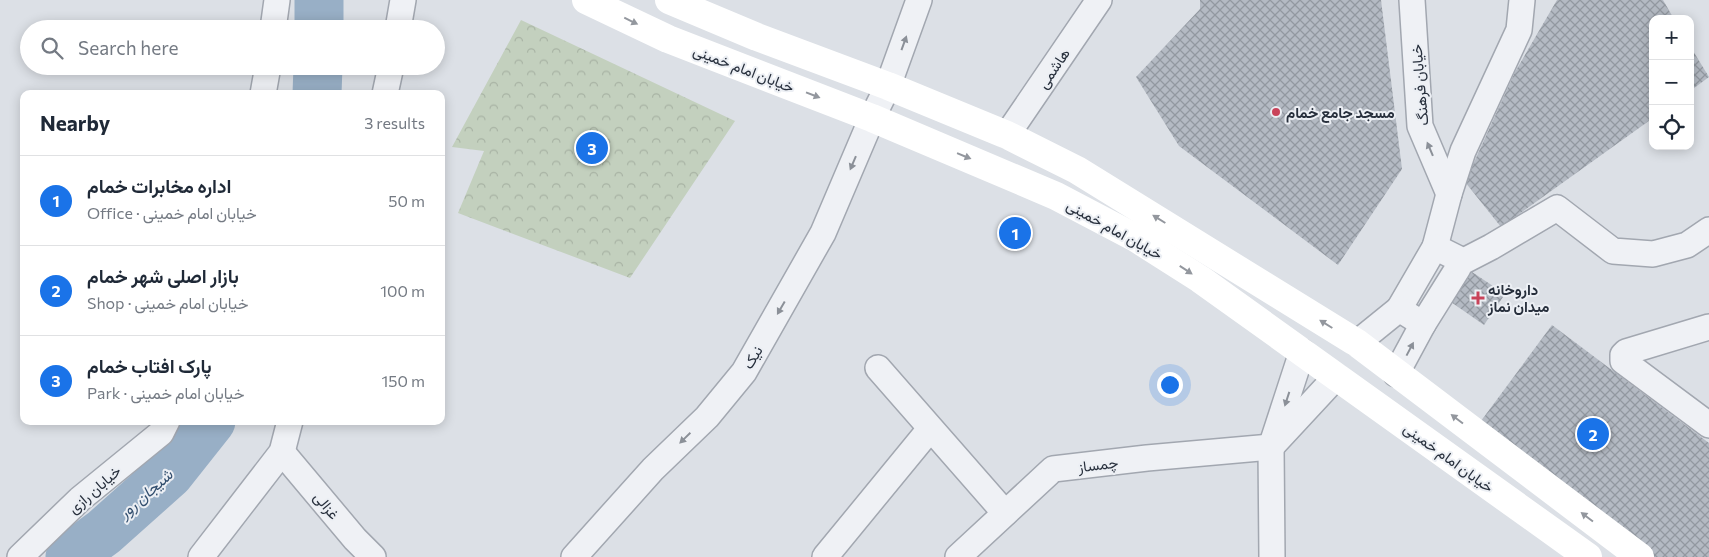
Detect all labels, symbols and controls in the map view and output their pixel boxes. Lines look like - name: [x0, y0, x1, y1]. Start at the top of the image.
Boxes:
- map controls: [1649, 15, 1694, 150]
- button: +: [1649, 15, 1694, 60]
- one-way arrow: [623, 17, 638, 25]
- search box: [20, 20, 445, 75]
- icon: search: [38, 34, 66, 62]
- one-way arrow: [900, 35, 908, 50]
- text: Search here: [78, 36, 178, 59]
- street label: خیابان امام خمینی: [690, 40, 797, 97]
- street label: خیابان فرهنگ: [1406, 43, 1433, 127]
- street label: هاشمی: [1033, 44, 1075, 93]
- button: −: [1649, 60, 1694, 105]
- one-way arrow: [806, 92, 820, 100]
- place label: مسجد جامع خمام: [1286, 103, 1395, 123]
- button: locate: [1649, 105, 1694, 150]
- marker: مسجد جامع خمام: [1270, 106, 1282, 118]
- text: Nearby: [40, 110, 110, 135]
- text: 3 results: [364, 113, 425, 132]
- pin: 3: [576, 129, 608, 167]
- one-way arrow: [1426, 141, 1434, 156]
- one-way arrow: [957, 153, 971, 161]
- one-way arrow: [848, 156, 856, 170]
- text: اداره مخابرات خمام: [87, 174, 231, 197]
- text: 1: [52, 191, 60, 210]
- text: 50 m: [388, 191, 425, 210]
- street label: خیابان امام خمینی: [1063, 195, 1166, 265]
- text: Office · خیابان امام خمینی: [87, 203, 257, 222]
- pin: 1: [999, 214, 1031, 252]
- one-way arrow: [1152, 214, 1165, 224]
- text: بازار اصلی شهر خمام: [87, 264, 239, 287]
- one-way arrow: [1179, 265, 1193, 275]
- place label: داروخانه میدان نماز: [1487, 280, 1550, 316]
- text: 2: [51, 281, 61, 300]
- text: 100 m: [380, 281, 425, 300]
- marker: داروخانه میدان نماز: [1472, 292, 1484, 304]
- text: Shop · خیابان امام خمینی: [87, 293, 248, 312]
- one-way arrow: [776, 302, 785, 315]
- one-way arrow: [1320, 319, 1333, 328]
- street label: نیک: [738, 342, 767, 372]
- one-way arrow: [1406, 342, 1414, 356]
- text: پارک افتاب خمام: [87, 354, 212, 377]
- text: 3: [51, 371, 61, 390]
- text: 150 m: [382, 371, 425, 390]
- your location: [1157, 372, 1183, 398]
- text: Park · خیابان امام خمینی: [87, 383, 244, 402]
- one-way arrow: [1283, 391, 1290, 406]
- one-way arrow: [1451, 414, 1464, 425]
- pin: 2: [1577, 415, 1609, 453]
- street label: خیابان امام خمینی: [1399, 418, 1498, 497]
- one-way arrow: [679, 432, 691, 444]
- street label: چمساز: [1076, 453, 1119, 478]
- street label: خیابان رازی: [64, 461, 125, 518]
- water label: شیجان رور: [113, 464, 177, 524]
- street label: غزالی: [309, 488, 344, 524]
- one-way arrow: [1580, 512, 1594, 522]

